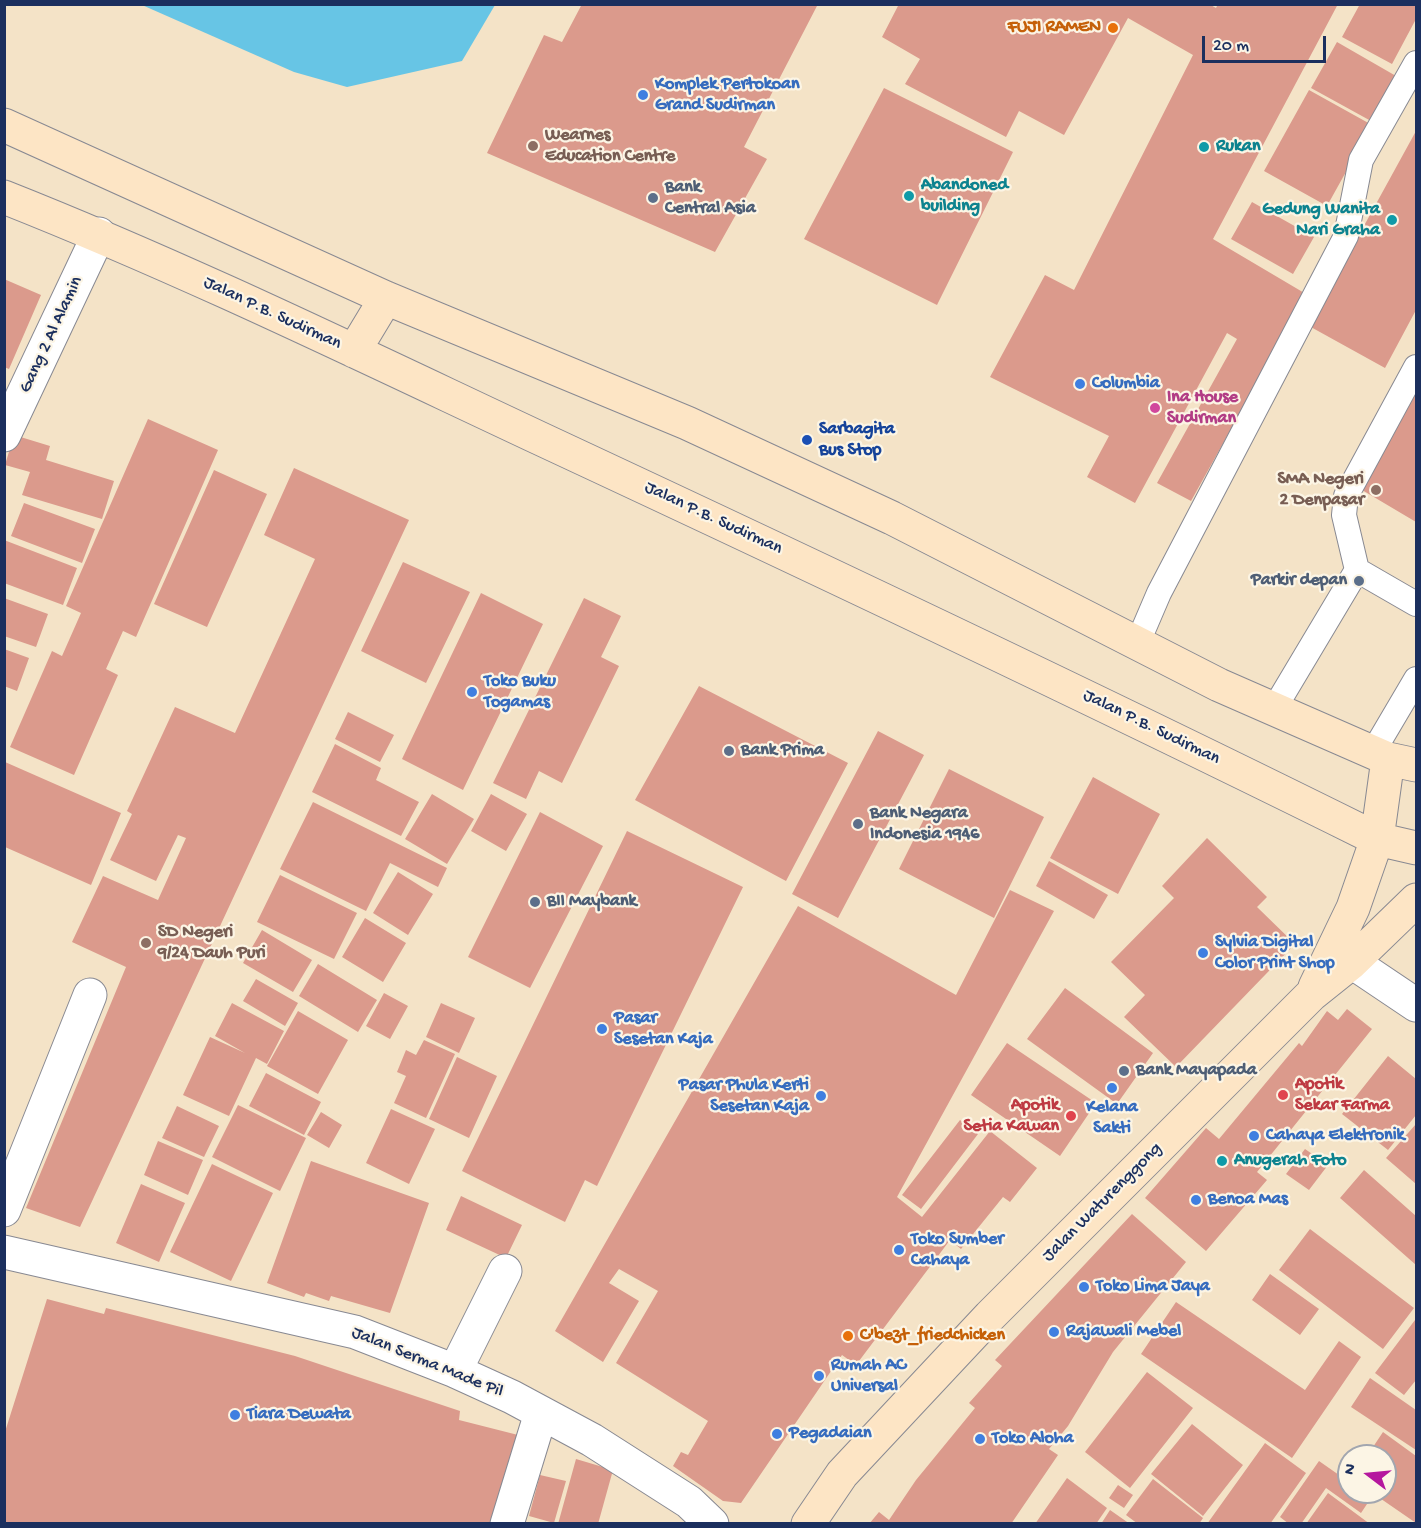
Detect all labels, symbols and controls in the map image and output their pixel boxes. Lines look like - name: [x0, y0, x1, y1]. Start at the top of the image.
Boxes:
- place label: FUJI RAMEN: [1008, 17, 1101, 39]
- marker: FUJI RAMEN: [1106, 21, 1120, 35]
- scale bar: [1205, 24, 1330, 62]
- text: 20 m: [1213, 36, 1249, 57]
- place label: Komplek Pertokoan Grand Sudirman: [655, 74, 800, 116]
- marker: Komplek Pertokoan Grand Sudirman: [636, 88, 650, 102]
- place label: Wearnes Education Centre: [545, 125, 675, 168]
- place label: Rukan: [1216, 136, 1260, 158]
- marker: Wearnes Education Centre: [526, 139, 540, 153]
- marker: Rukan: [1197, 140, 1211, 154]
- place label: Abandoned building: [921, 175, 1008, 218]
- place label: Bank Central Asia: [665, 177, 756, 219]
- marker: Abandoned building: [902, 189, 916, 203]
- marker: Bank Central Asia: [646, 191, 660, 205]
- place label: Gedung Wanita Nari Graha: [1262, 199, 1380, 242]
- marker: Gedung Wanita Nari Graha: [1385, 213, 1399, 227]
- street label: Gang 2 Al Alamin: [16, 273, 88, 397]
- street label: Jalan P.B. Sudirman: [199, 273, 345, 355]
- place label: Columbia: [1092, 373, 1160, 395]
- marker: Columbia: [1073, 377, 1087, 391]
- place label: Ina House Sudirman: [1167, 387, 1238, 430]
- marker: Ina House Sudirman: [1148, 401, 1162, 415]
- place label: Sarbagita Bus Stop: [819, 419, 895, 462]
- marker: Sarbagita Bus Stop: [800, 433, 814, 447]
- place label: SMA Negeri 2 Denpasar: [1277, 469, 1364, 512]
- street label: Jalan P.B. Sudirman: [640, 478, 786, 560]
- marker: SMA Negeri 2 Denpasar: [1369, 483, 1383, 497]
- place label: Parkir depan: [1251, 570, 1347, 592]
- marker: Parkir depan: [1352, 574, 1366, 588]
- place label: Toko Buku Togamas: [484, 671, 556, 714]
- marker: Toko Buku Togamas: [465, 685, 479, 699]
- street label: Jalan P.B. Sudirman: [1079, 685, 1223, 771]
- place label: Bank Prima: [741, 740, 824, 762]
- marker: Bank Prima: [722, 744, 736, 758]
- place label: Bank Negara Indonesia 1946: [870, 803, 979, 846]
- marker: Bank Negara Indonesia 1946: [851, 817, 865, 831]
- place label: BII Maybank: [547, 891, 637, 913]
- marker: BII Maybank: [528, 895, 542, 909]
- place label: SD Negeri 9/24 Dauh Puri: [158, 922, 266, 964]
- place label: Sylvia Digital Color Print Shop: [1215, 932, 1335, 974]
- marker: SD Negeri 9/24 Dauh Puri: [139, 936, 153, 950]
- marker: Sylvia Digital Color Print Shop: [1196, 946, 1210, 960]
- place label: Pasar Sesetan Kaja: [614, 1008, 713, 1050]
- marker: Pasar Sesetan Kaja: [595, 1022, 609, 1036]
- place label: Bank Mayapada: [1136, 1060, 1257, 1082]
- marker: Bank Mayapada: [1117, 1064, 1131, 1078]
- place label: Apotik Sekar Farma: [1295, 1074, 1390, 1116]
- place label: Pasar Phula Kerti Sesetan Kaja: [679, 1075, 809, 1118]
- marker: Kelana Sakti: [1105, 1081, 1119, 1095]
- marker: Apotik Sekar Farma: [1276, 1088, 1290, 1102]
- marker: Pasar Phula Kerti Sesetan Kaja: [814, 1089, 828, 1103]
- place label: Apotik Setia Kawan: [963, 1095, 1059, 1138]
- place label: Kelana Sakti: [1086, 1097, 1138, 1140]
- marker: Apotik Setia Kawan: [1064, 1109, 1078, 1123]
- place label: Cahaya Elektronik: [1266, 1125, 1405, 1147]
- marker: Cahaya Elektronik: [1247, 1129, 1261, 1143]
- street label: Jalan Waturenggong: [1039, 1139, 1167, 1267]
- place label: Anugerah Foto: [1234, 1150, 1347, 1172]
- marker: Anugerah Foto: [1215, 1154, 1229, 1168]
- place label: Benoa Mas: [1208, 1189, 1288, 1211]
- marker: Benoa Mas: [1189, 1193, 1203, 1207]
- place label: Toko Sumber Cahaya: [911, 1229, 1004, 1272]
- marker: Toko Sumber Cahaya: [892, 1243, 906, 1257]
- place label: Toko Lima Jaya: [1096, 1276, 1210, 1298]
- marker: Toko Lima Jaya: [1077, 1280, 1091, 1294]
- place label: Rajawali Mebel: [1066, 1321, 1181, 1343]
- street label: Jalan Serma Made Pil: [348, 1323, 506, 1403]
- place label: C'bezt_friedchicken: [860, 1325, 1005, 1347]
- marker: Rajawali Mebel: [1047, 1325, 1061, 1339]
- marker: C'bezt_friedchicken: [841, 1329, 855, 1343]
- place label: Rumah AC Universal: [831, 1355, 906, 1398]
- marker: Rumah AC Universal: [812, 1369, 826, 1383]
- place label: Tiara Dewata: [247, 1404, 351, 1426]
- marker: Tiara Dewata: [228, 1408, 242, 1422]
- place label: Pegadaian: [789, 1423, 871, 1445]
- marker: Pegadaian: [770, 1427, 784, 1441]
- place label: Toko Aloha: [992, 1428, 1073, 1450]
- marker: Toko Aloha: [973, 1432, 987, 1446]
- north arrow: [1337, 1444, 1397, 1504]
- text: N: [1341, 1462, 1362, 1477]

